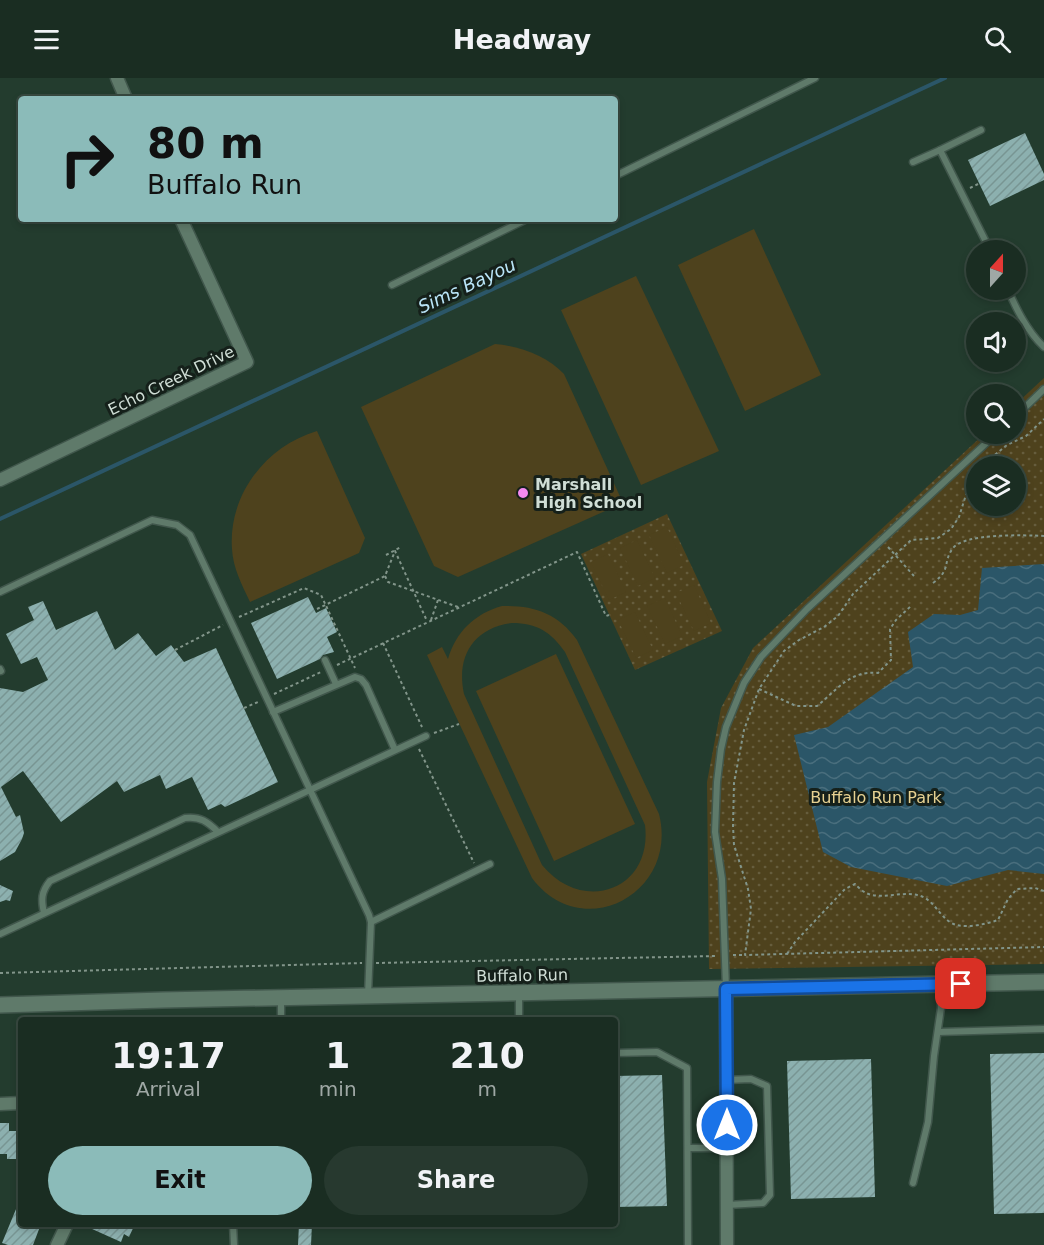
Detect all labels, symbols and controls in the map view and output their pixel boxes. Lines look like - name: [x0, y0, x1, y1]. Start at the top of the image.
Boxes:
- icon: menu: [30, 23, 63, 56]
- icon: search: [981, 23, 1014, 56]
- text: Headway: [453, 24, 591, 55]
- text: 80 m: [147, 119, 264, 168]
- icon: right: [48, 120, 126, 198]
- text: Buffalo Run: [147, 169, 302, 200]
- north arrow: [966, 240, 1026, 300]
- map controls: [966, 240, 1026, 516]
- water label: Sims Bayou: [415, 254, 519, 317]
- button: sound: [966, 312, 1026, 372]
- street label: Echo Creek Drive: [105, 342, 237, 419]
- button: search: [966, 384, 1026, 444]
- button: layers: [966, 456, 1026, 516]
- place label: Marshall High School: [535, 475, 642, 512]
- marker: Marshall High School: [516, 486, 530, 500]
- park label: Buffalo Run Park: [810, 788, 943, 807]
- pin: [935, 958, 986, 1009]
- street label: Buffalo Run: [476, 965, 568, 986]
- icon: arrive: [944, 967, 977, 1000]
- text: 19:17: [111, 1035, 226, 1076]
- text: 1: [325, 1035, 350, 1076]
- text: 210: [450, 1035, 525, 1076]
- text: Arrival: [136, 1077, 201, 1101]
- text: min: [319, 1077, 357, 1101]
- text: m: [478, 1077, 497, 1101]
- position arrow: [695, 1093, 759, 1157]
- button: Exit: [48, 1146, 312, 1215]
- button: Share: [324, 1146, 588, 1215]

